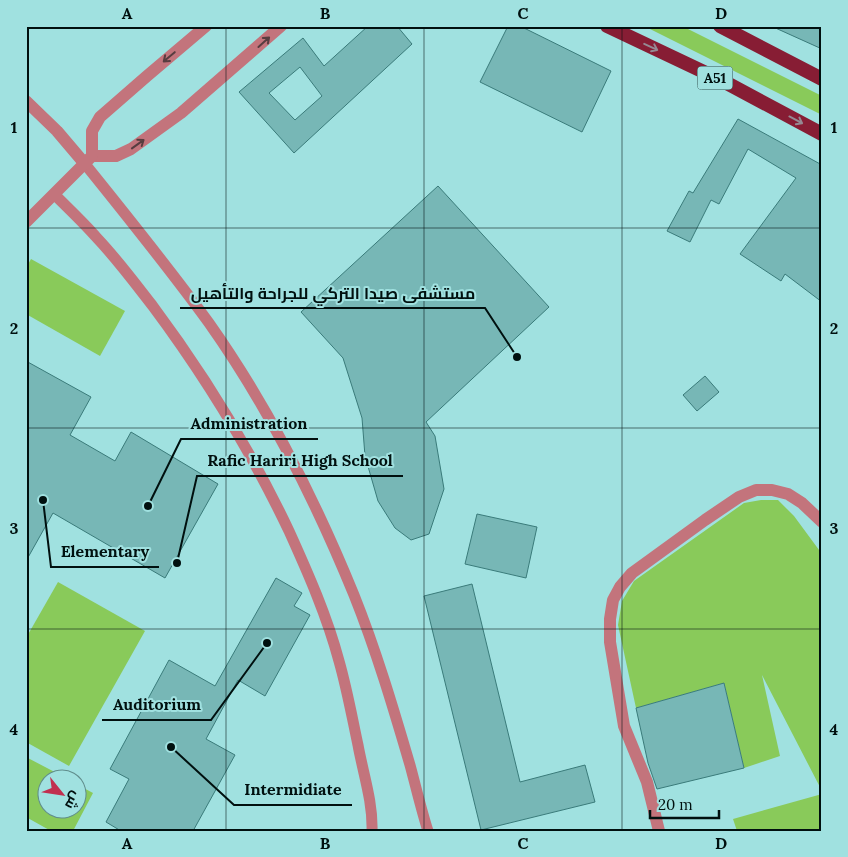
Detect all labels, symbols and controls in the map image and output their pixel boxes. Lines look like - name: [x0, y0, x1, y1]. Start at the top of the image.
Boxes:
- text: A: [122, 3, 133, 23]
- text: B: [320, 3, 331, 23]
- text: C: [517, 3, 529, 23]
- text: D: [715, 3, 727, 23]
- one-way arrow: [257, 36, 270, 48]
- one-way arrow: [643, 43, 658, 52]
- one-way arrow: [162, 52, 175, 63]
- road number: A51: [698, 66, 732, 90]
- one-way arrow: [788, 115, 803, 125]
- text: 1: [11, 117, 17, 137]
- text: 1: [831, 117, 837, 137]
- one-way arrow: [131, 139, 145, 149]
- callout: مستشفى صيدا التركي للجراحة والتأهيل: [180, 277, 485, 308]
- text: مستشفى صيدا التركي للجراحة والتأهيل: [191, 283, 475, 306]
- text: 2: [10, 318, 18, 338]
- text: 2: [830, 318, 838, 338]
- callout: Administration: [181, 408, 318, 439]
- text: Administration: [191, 413, 307, 433]
- callout: Rafic Hariri High School: [197, 445, 403, 476]
- text: Rafic Hariri High School: [207, 450, 393, 470]
- text: 3: [10, 518, 19, 538]
- text: 3: [830, 518, 839, 538]
- callout: Elementary: [51, 536, 159, 567]
- text: Elementary: [61, 541, 150, 561]
- callout: Auditorium: [102, 689, 211, 720]
- text: Auditorium: [113, 694, 201, 714]
- text: 4: [10, 719, 19, 739]
- text: 4: [830, 719, 839, 739]
- north arrow: [38, 770, 88, 820]
- callout: Intermidiate: [234, 774, 352, 805]
- text: Intermidiate: [244, 779, 342, 799]
- scale bar: [650, 787, 719, 819]
- text: ش: [61, 788, 86, 813]
- text: 20 m: [658, 795, 693, 814]
- text: A: [122, 833, 133, 853]
- text: B: [320, 833, 331, 853]
- text: C: [517, 833, 529, 853]
- text: D: [715, 833, 727, 853]

